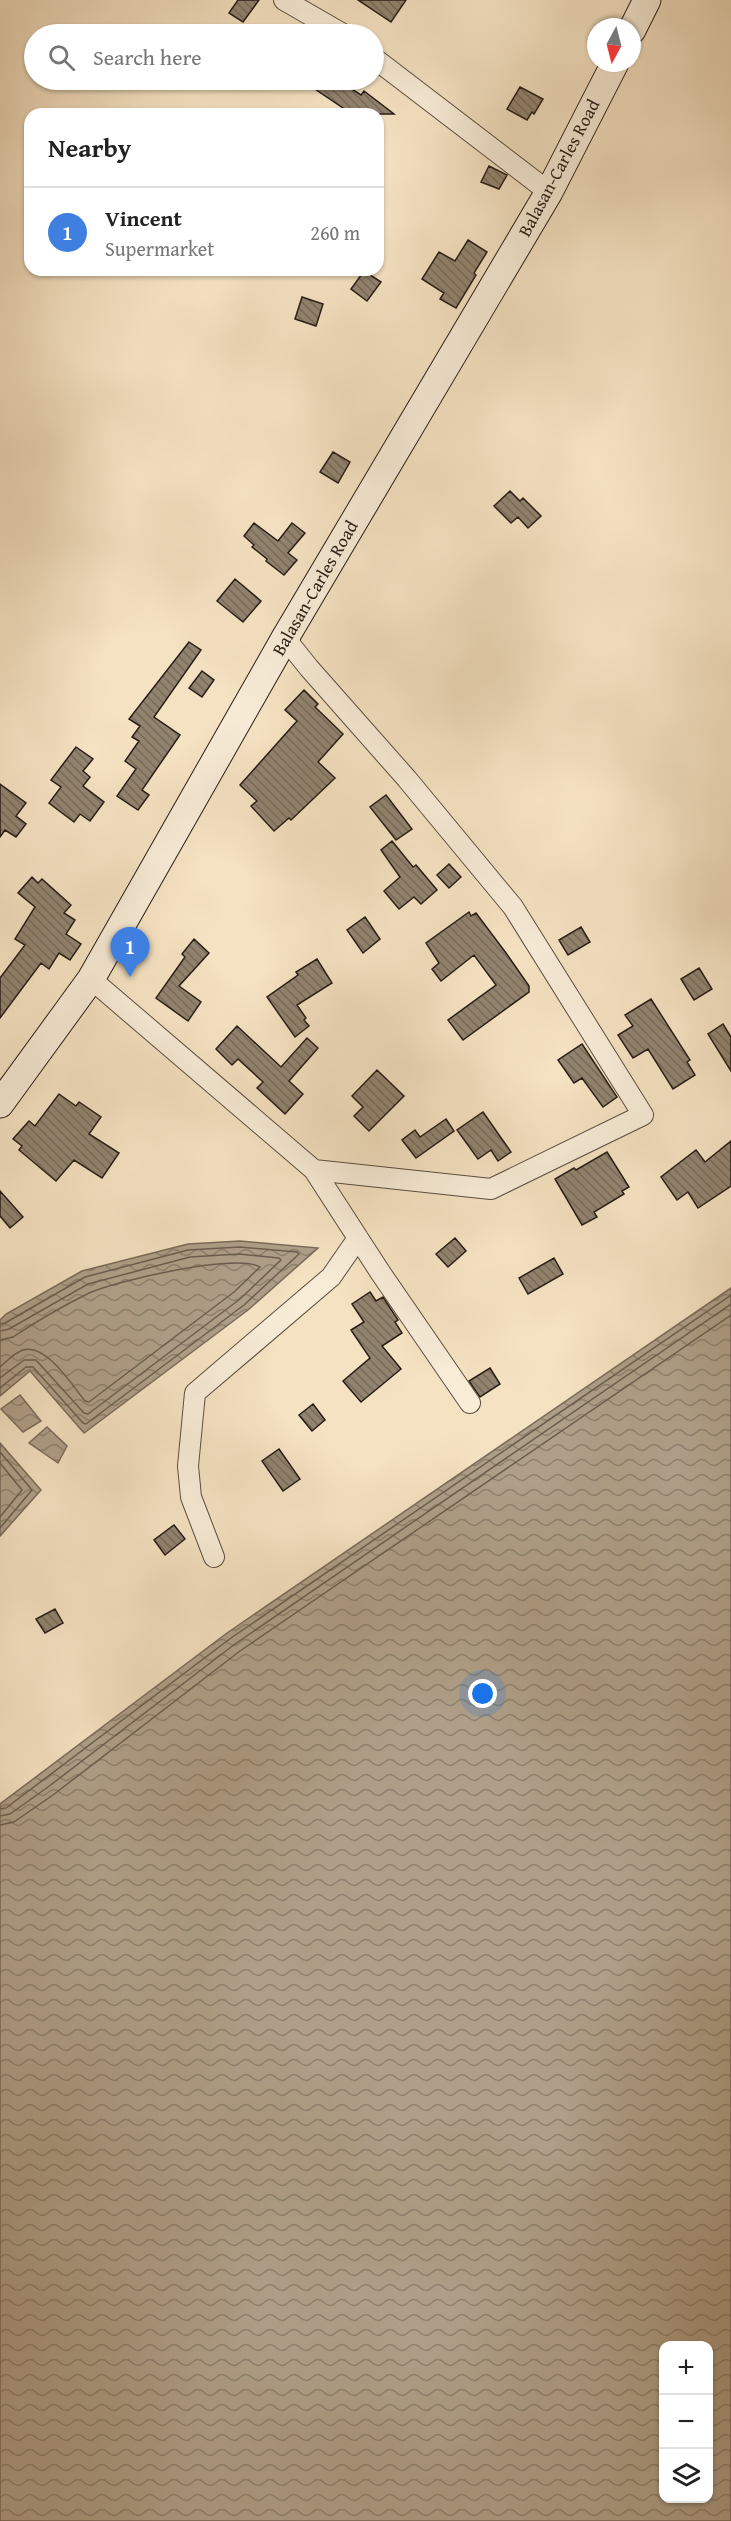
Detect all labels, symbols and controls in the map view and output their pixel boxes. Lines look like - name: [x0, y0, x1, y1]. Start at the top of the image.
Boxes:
- north arrow: [587, 18, 641, 72]
- search box: [24, 24, 384, 90]
- icon: search: [45, 41, 78, 74]
- text: Search here: [93, 41, 202, 73]
- street label: Balasan-Carles Road: [511, 94, 606, 241]
- text: Nearby: [48, 128, 131, 167]
- text: Vincent: [105, 202, 182, 234]
- text: 1: [62, 218, 73, 247]
- text: 260 m: [310, 218, 360, 247]
- text: Supermarket: [105, 234, 214, 263]
- street label: Balasan-Carles Road: [265, 515, 365, 660]
- pin: 1: [110, 928, 150, 977]
- your location: [468, 1679, 497, 1708]
- map controls: [659, 2341, 713, 2503]
- button: +: [659, 2341, 713, 2395]
- button: −: [659, 2395, 713, 2449]
- button: layers: [659, 2449, 713, 2503]

